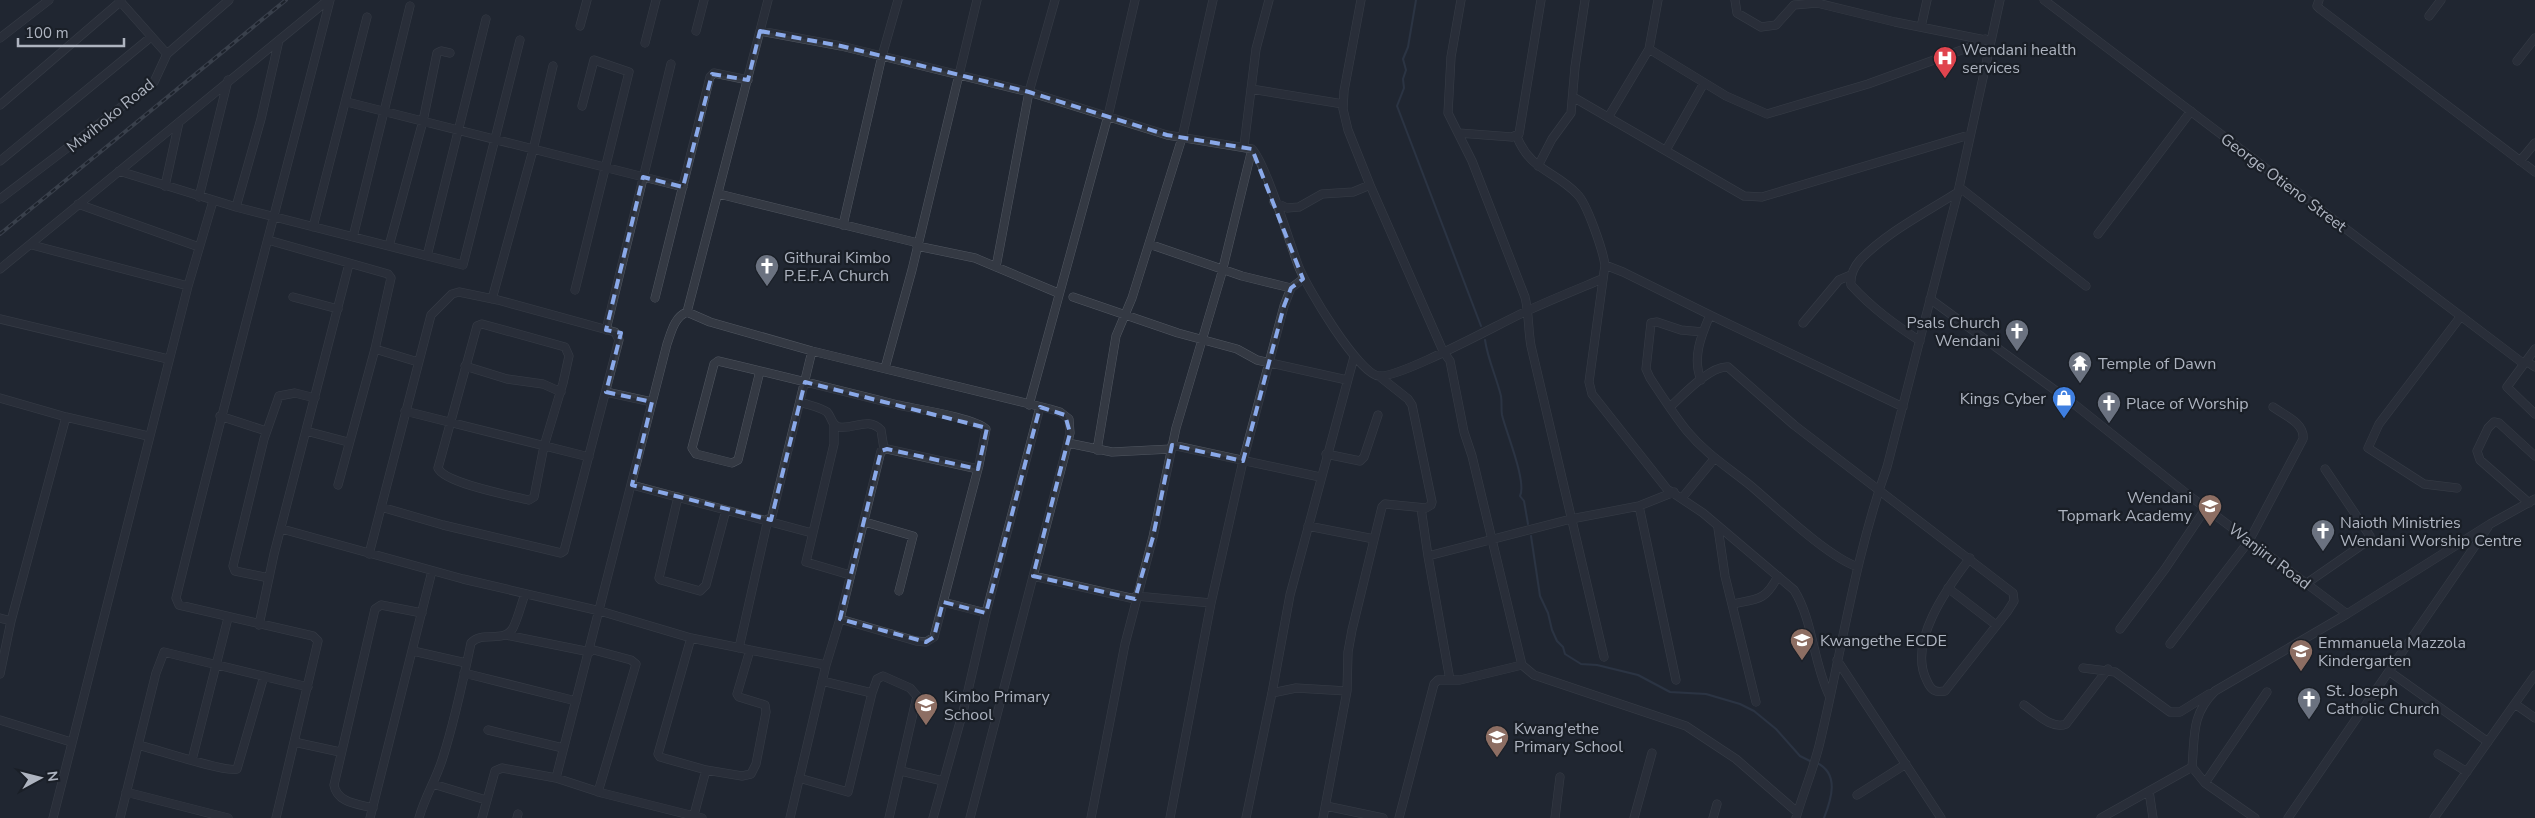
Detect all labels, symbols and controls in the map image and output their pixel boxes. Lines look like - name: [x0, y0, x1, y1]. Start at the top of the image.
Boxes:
- scale bar: [18, 15, 124, 47]
- text: 100 m: [25, 23, 69, 43]
- place label: Wendani health services: [1962, 39, 2076, 79]
- hospital icon: Wendani health services: [1932, 45, 1958, 79]
- street label: Mwihoko Road: [62, 74, 159, 158]
- street label: George Otieno Street: [2216, 128, 2351, 238]
- place label: Githurai Kimbo P.E.F.A Church: [784, 247, 891, 287]
- church icon: Githurai Kimbo P.E.F.A Church: [754, 253, 780, 287]
- place label: Psals Church Wendani: [1907, 312, 2000, 352]
- church icon: Psals Church Wendani: [2004, 318, 2030, 352]
- temple icon: Temple of Dawn: [2067, 350, 2093, 384]
- place label: Temple of Dawn: [2098, 353, 2216, 375]
- shop icon: Kings Cyber: [2051, 385, 2077, 419]
- place label: Kings Cyber: [1960, 388, 2046, 410]
- church icon: Place of Worship: [2096, 390, 2122, 424]
- place label: Place of Worship: [2126, 393, 2249, 415]
- place label: Wendani Topmark Academy: [2058, 487, 2193, 527]
- school or university icon: Wendani Topmark Academy: [2197, 493, 2223, 527]
- place label: Naioth Ministries Wendani Worship Centre: [2340, 512, 2522, 552]
- church icon: Naioth Ministries Wendani Worship Centre: [2310, 518, 2336, 552]
- street label: Wanjiru Road: [2224, 519, 2315, 595]
- school or university icon: Kwangethe ECDE: [1789, 627, 1815, 661]
- place label: Kwangethe ECDE: [1820, 630, 1947, 652]
- place label: Emmanuela Mazzola Kindergarten: [2318, 632, 2466, 672]
- school or university icon: Emmanuela Mazzola Kindergarten: [2288, 638, 2314, 672]
- place label: St. Joseph Catholic Church: [2326, 680, 2440, 720]
- place label: Kimbo Primary School: [944, 686, 1051, 726]
- church icon: St. Joseph Catholic Church: [2296, 686, 2322, 720]
- school or university icon: Kimbo Primary School: [913, 692, 939, 726]
- place label: Kwang'ethe Primary School: [1514, 718, 1623, 758]
- school or university icon: Kwang'ethe Primary School: [1484, 724, 1510, 758]
- north arrow: [15, 753, 65, 803]
- text: N: [42, 770, 62, 783]

